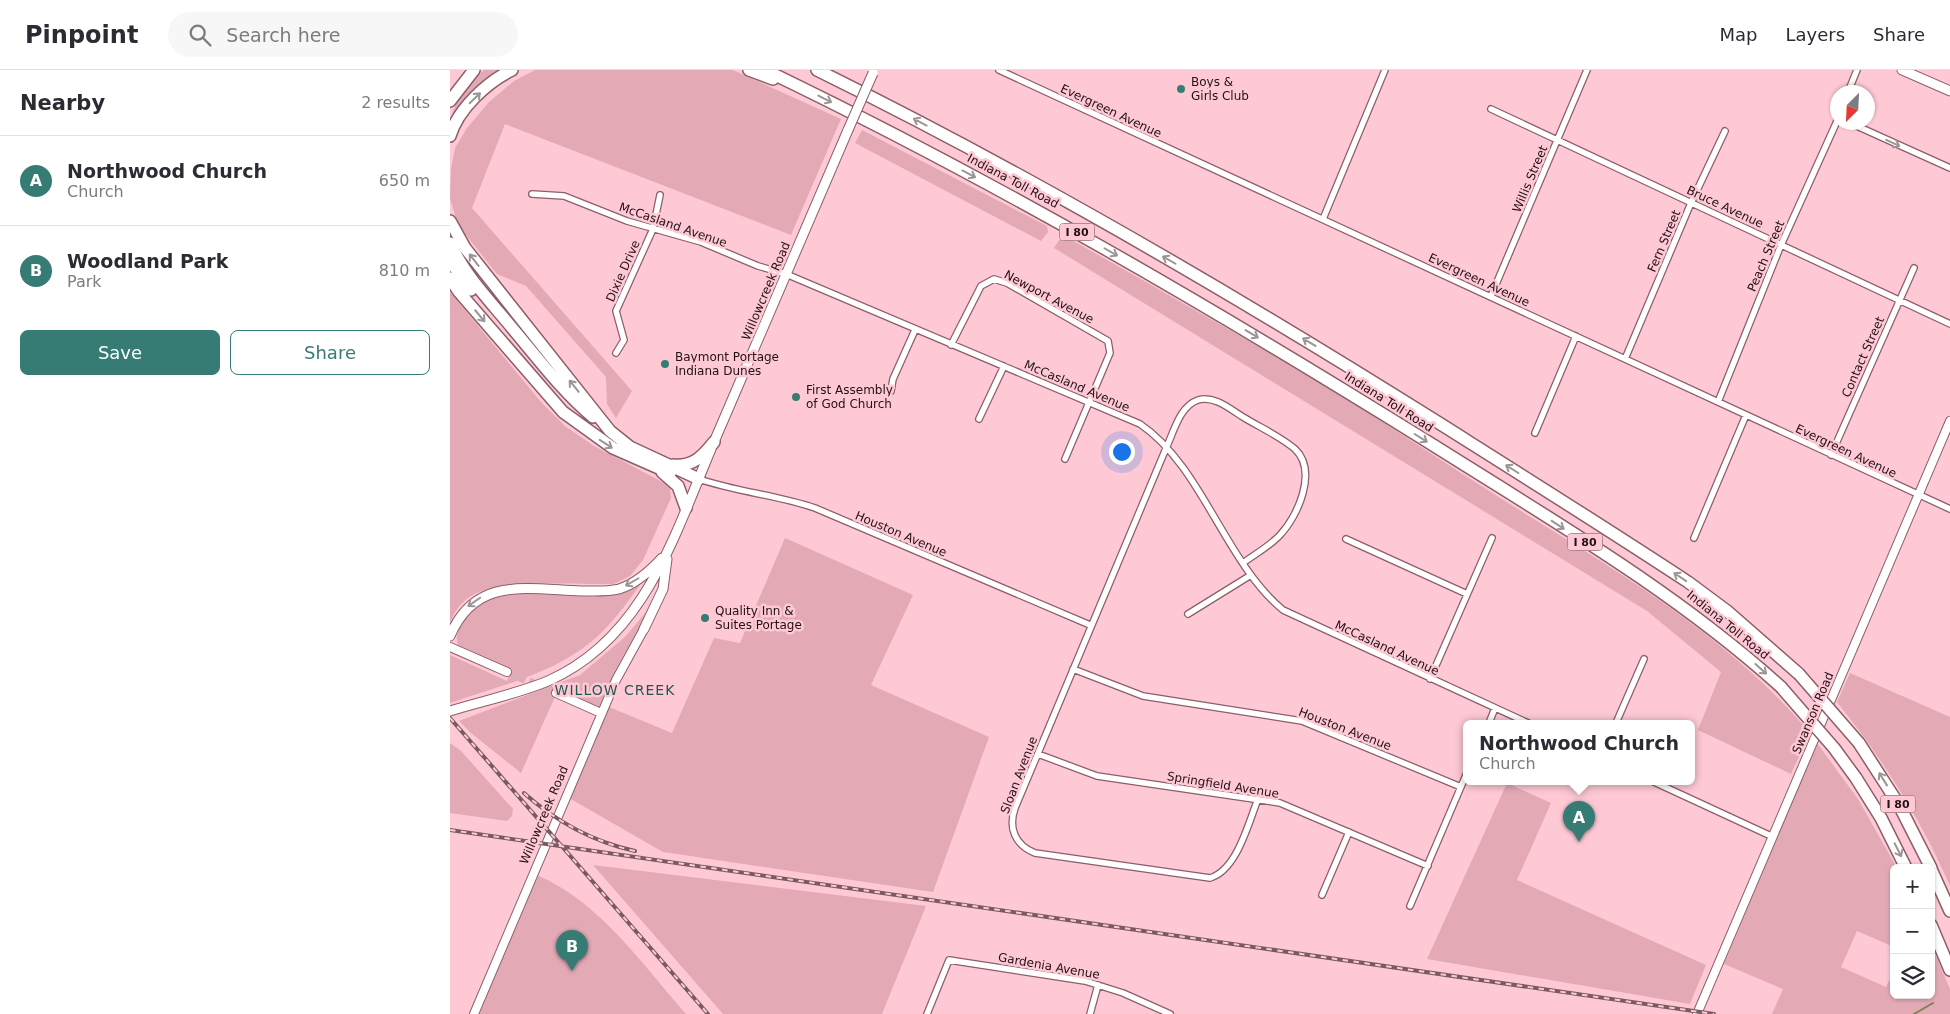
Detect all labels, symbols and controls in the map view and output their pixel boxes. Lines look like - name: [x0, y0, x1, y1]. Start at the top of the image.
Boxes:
- search box: [168, 12, 518, 57]
- text: Pinpoint: [25, 21, 138, 49]
- icon: search: [186, 21, 214, 49]
- text: Search here: [226, 24, 341, 46]
- text: Map: [1719, 24, 1757, 45]
- text: Layers: [1785, 24, 1845, 45]
- text: Share: [1873, 24, 1925, 45]
- place label: Boys & Girls Club: [1191, 75, 1249, 103]
- street label: Evergreen Avenue: [1058, 81, 1164, 141]
- marker: Boys & Girls Club: [1175, 83, 1187, 95]
- north arrow: [1830, 85, 1875, 130]
- text: Nearby: [20, 91, 105, 115]
- one-way arrow: [469, 92, 482, 104]
- text: 2 results: [361, 93, 430, 112]
- one-way arrow: [817, 94, 832, 104]
- one-way arrow: [912, 117, 927, 127]
- one-way arrow: [1885, 139, 1900, 149]
- street label: Willis Street: [1510, 143, 1551, 215]
- street label: Indiana Toll Road: [965, 151, 1061, 211]
- text: Northwood Church: [67, 160, 267, 182]
- one-way arrow: [961, 169, 976, 179]
- text: A: [30, 171, 42, 190]
- text: 650 m: [379, 171, 430, 190]
- text: Church: [67, 182, 124, 201]
- street label: Bruce Avenue: [1684, 183, 1766, 231]
- street label: McCasland Avenue: [617, 200, 729, 250]
- street label: Fern Street: [1645, 208, 1683, 274]
- street label: Peach Street: [1745, 218, 1787, 294]
- road number: I 80: [1060, 224, 1094, 240]
- street label: Dixie Drive: [603, 238, 643, 304]
- street label: Willowcreek Road: [739, 240, 793, 342]
- one-way arrow: [1104, 247, 1119, 257]
- text: Woodland Park: [67, 250, 228, 272]
- street label: Evergreen Avenue: [1426, 250, 1532, 310]
- one-way arrow: [469, 254, 480, 267]
- one-way arrow: [1163, 254, 1177, 264]
- text: B: [30, 261, 42, 280]
- text: 810 m: [379, 261, 430, 280]
- street label: Newport Avenue: [1002, 268, 1096, 326]
- text: Park: [67, 272, 102, 291]
- one-way arrow: [474, 309, 485, 322]
- street label: Contact Street: [1839, 314, 1887, 400]
- one-way arrow: [1245, 328, 1259, 339]
- button: Save: [20, 330, 220, 375]
- button: Share: [230, 330, 430, 375]
- one-way arrow: [1303, 337, 1317, 347]
- place label: Baymont Portage Indiana Dunes: [675, 350, 779, 378]
- street label: McCasland Avenue: [1022, 357, 1132, 415]
- marker: Baymont Portage Indiana Dunes: [659, 358, 671, 370]
- street label: Indiana Toll Road: [1342, 369, 1436, 435]
- one-way arrow: [569, 379, 580, 392]
- place label: First Assembly of God Church: [806, 383, 893, 411]
- marker: First Assembly of God Church: [790, 391, 802, 403]
- street label: Evergreen Avenue: [1793, 421, 1899, 481]
- one-way arrow: [1413, 433, 1427, 443]
- one-way arrow: [598, 439, 612, 449]
- your location: [1109, 439, 1135, 465]
- one-way arrow: [1505, 464, 1519, 474]
- street label: Houston Avenue: [853, 508, 949, 560]
- one-way arrow: [1550, 520, 1564, 530]
- road number: I 80: [1568, 534, 1602, 551]
- one-way arrow: [1673, 572, 1687, 582]
- one-way arrow: [626, 577, 640, 587]
- street label: Indiana Toll Road: [1684, 588, 1772, 662]
- one-way arrow: [467, 597, 481, 607]
- place label: Quality Inn & Suites Portage: [715, 604, 802, 632]
- marker: Quality Inn & Suites Portage: [699, 612, 711, 624]
- street label: McCasland Avenue: [1333, 618, 1441, 678]
- one-way arrow: [1755, 663, 1768, 675]
- street label: Swanson Road: [1789, 670, 1837, 756]
- district label: WILLOW CREEK: [555, 682, 675, 698]
- street label: Houston Avenue: [1297, 705, 1393, 753]
- popup: [1463, 720, 1695, 785]
- text: Northwood Church: [1479, 732, 1679, 754]
- street label: Sloan Avenue: [998, 734, 1040, 816]
- text: Church: [1479, 754, 1536, 773]
- street label: Willowcreek Road: [517, 764, 571, 866]
- street label: Springfield Avenue: [1166, 769, 1280, 801]
- one-way arrow: [1877, 772, 1887, 786]
- road number: I 80: [1880, 796, 1916, 812]
- pin: A: [1563, 801, 1595, 842]
- one-way arrow: [1893, 843, 1903, 858]
- map controls: [1890, 864, 1935, 999]
- button: +: [1890, 864, 1935, 909]
- button: −: [1890, 909, 1935, 954]
- pin: B: [556, 930, 588, 971]
- street label: Gardenia Avenue: [997, 950, 1101, 982]
- button: layers: [1890, 954, 1935, 999]

